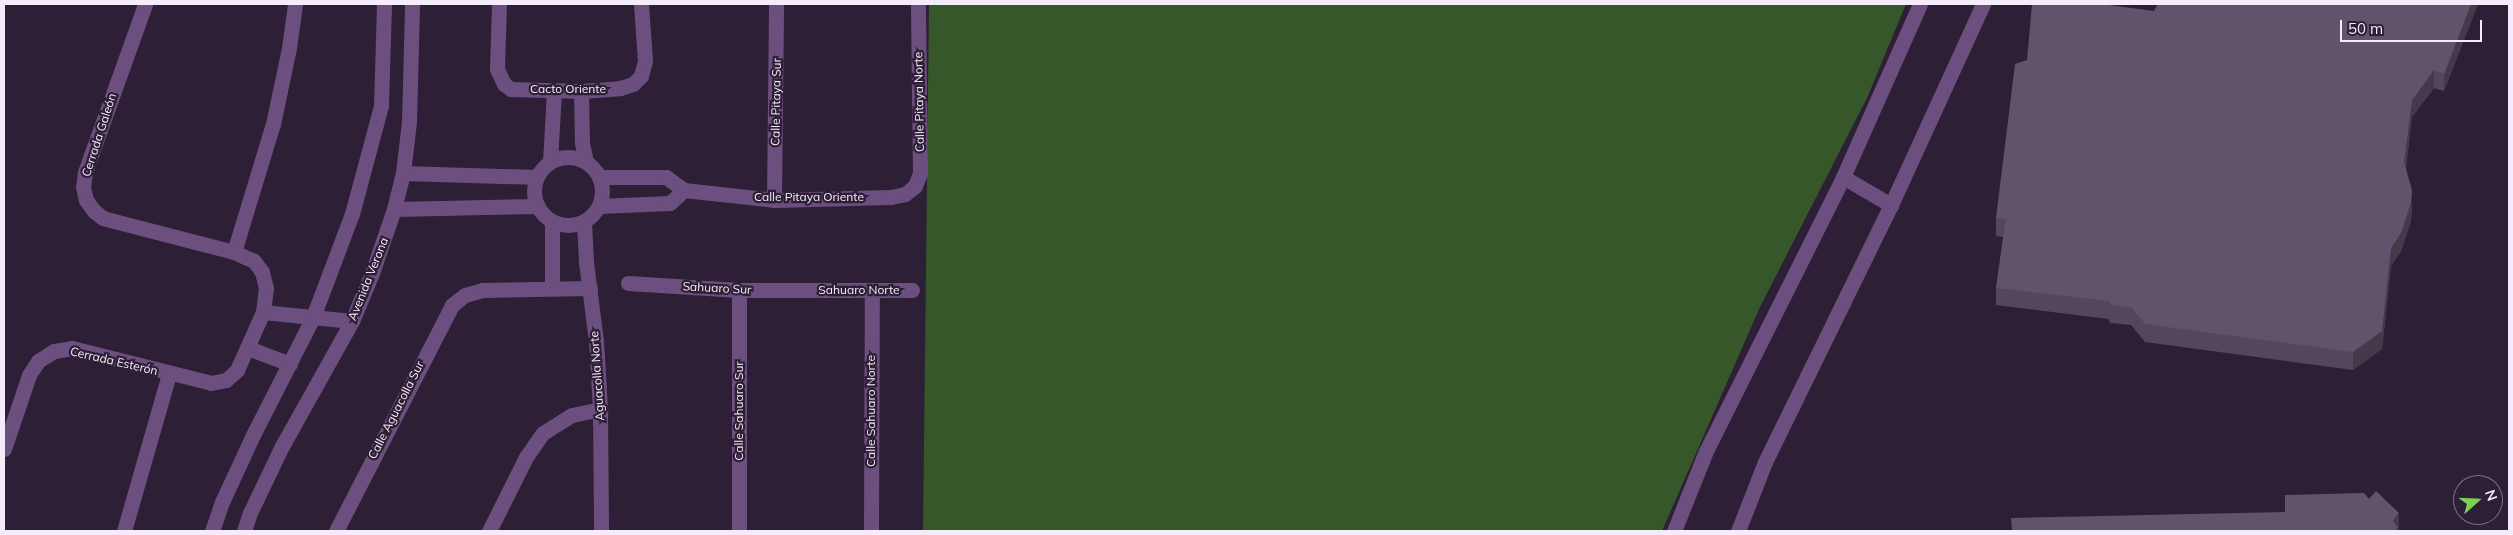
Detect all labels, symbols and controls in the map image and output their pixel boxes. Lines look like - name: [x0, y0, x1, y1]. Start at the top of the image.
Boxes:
- scale bar: [2343, 10, 2486, 42]
- text: 50 m: [2348, 19, 2383, 38]
- street label: Calle Pitaya Norte: [911, 52, 927, 152]
- street label: Calle Pitaya Sur: [768, 58, 784, 146]
- street label: Cacto Oriente: [530, 82, 606, 96]
- street label: Cerrada Galeón: [79, 91, 119, 179]
- street label: Calle Pitaya Oriente: [754, 190, 864, 204]
- street label: Avenida Verona: [345, 235, 391, 323]
- street label: Sahuaro Sur: [682, 279, 752, 297]
- street label: Sahuaro Norte: [818, 283, 900, 297]
- street label: Aguacolla Norte: [587, 331, 607, 421]
- street label: Cerrada Esterón: [69, 344, 159, 378]
- street label: Calle Sahuaro Norte: [864, 355, 878, 467]
- street label: Calle Aguacolla Sur: [365, 359, 427, 461]
- street label: Calle Sahuaro Sur: [732, 361, 746, 461]
- north arrow: [2453, 475, 2503, 525]
- text: N: [2481, 487, 2501, 503]

